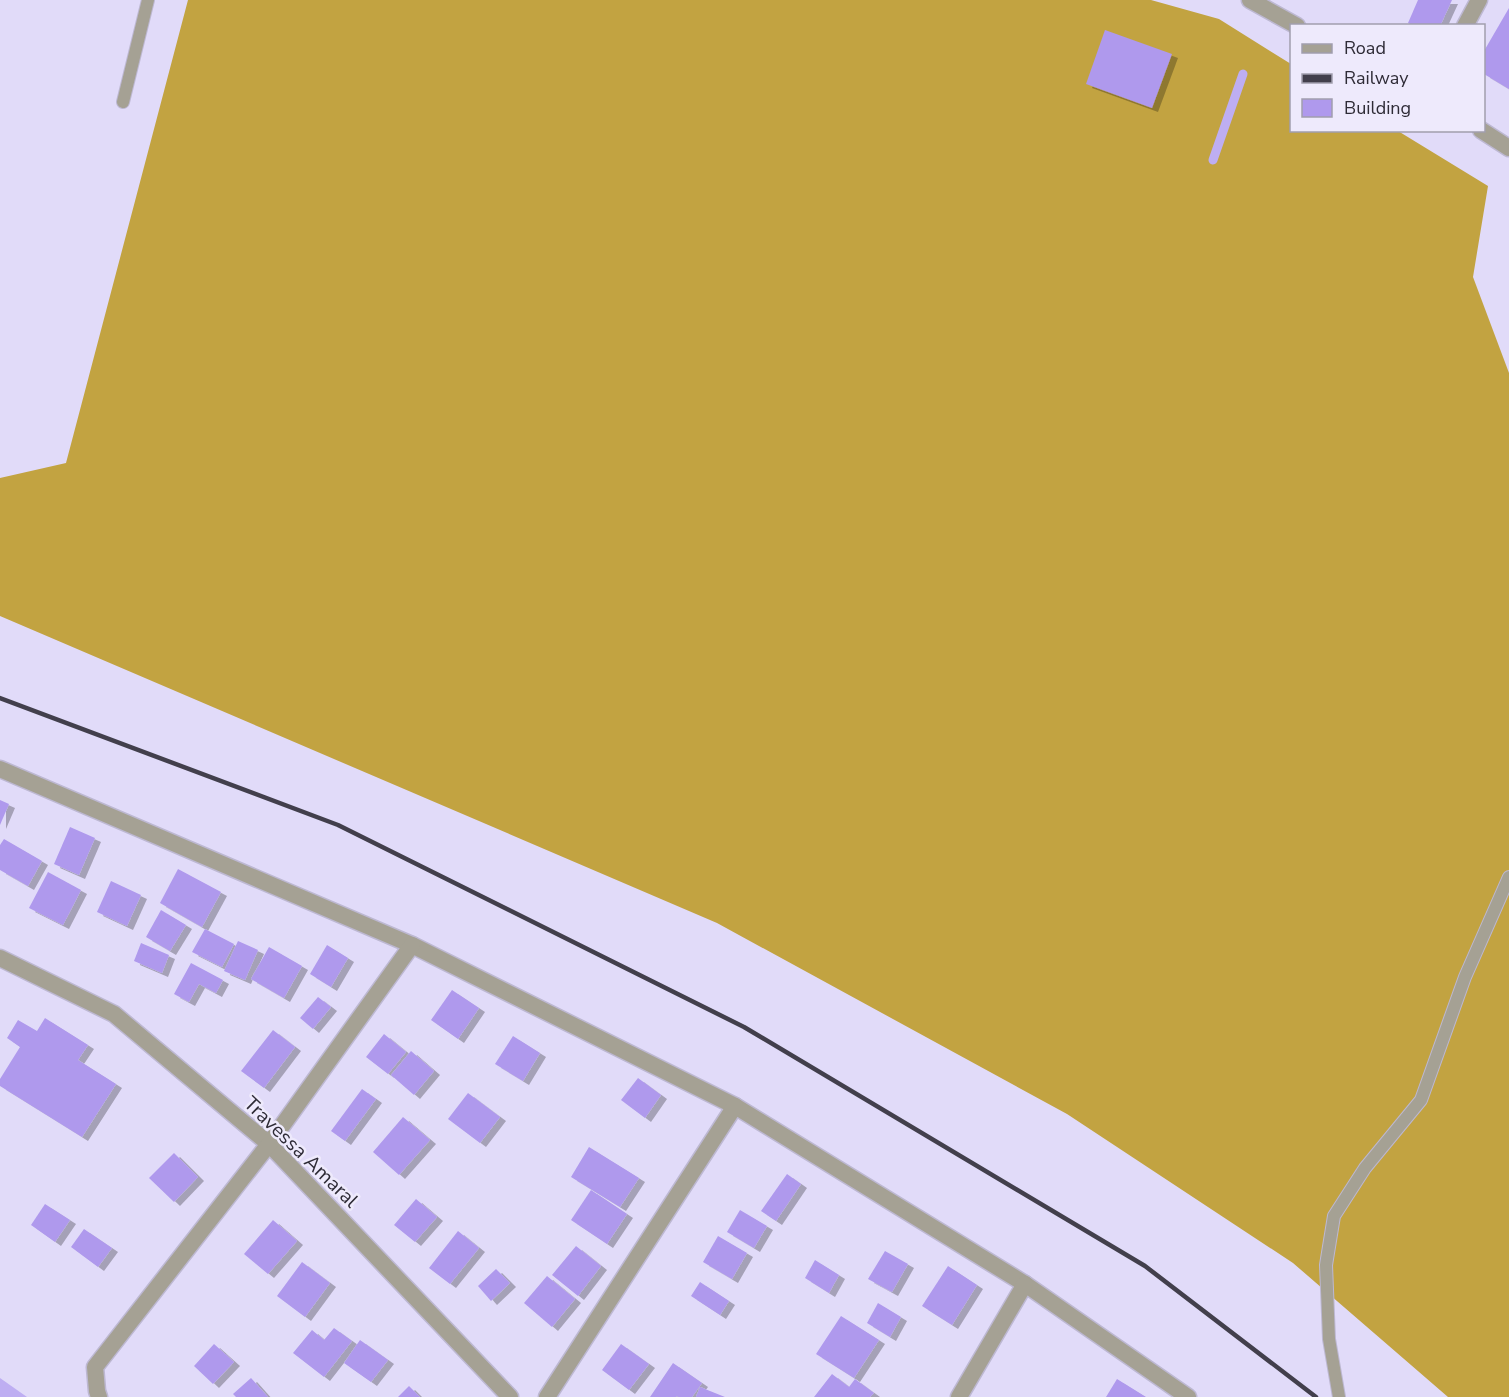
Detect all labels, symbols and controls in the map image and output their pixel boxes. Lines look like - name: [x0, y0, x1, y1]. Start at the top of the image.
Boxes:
- legend: [1290, 24, 1485, 132]
- text: Road: [1344, 36, 1386, 60]
- text: Railway: [1344, 66, 1409, 90]
- text: Building: [1344, 96, 1411, 120]
- street label: Travessa Amaral: [238, 1090, 364, 1214]

